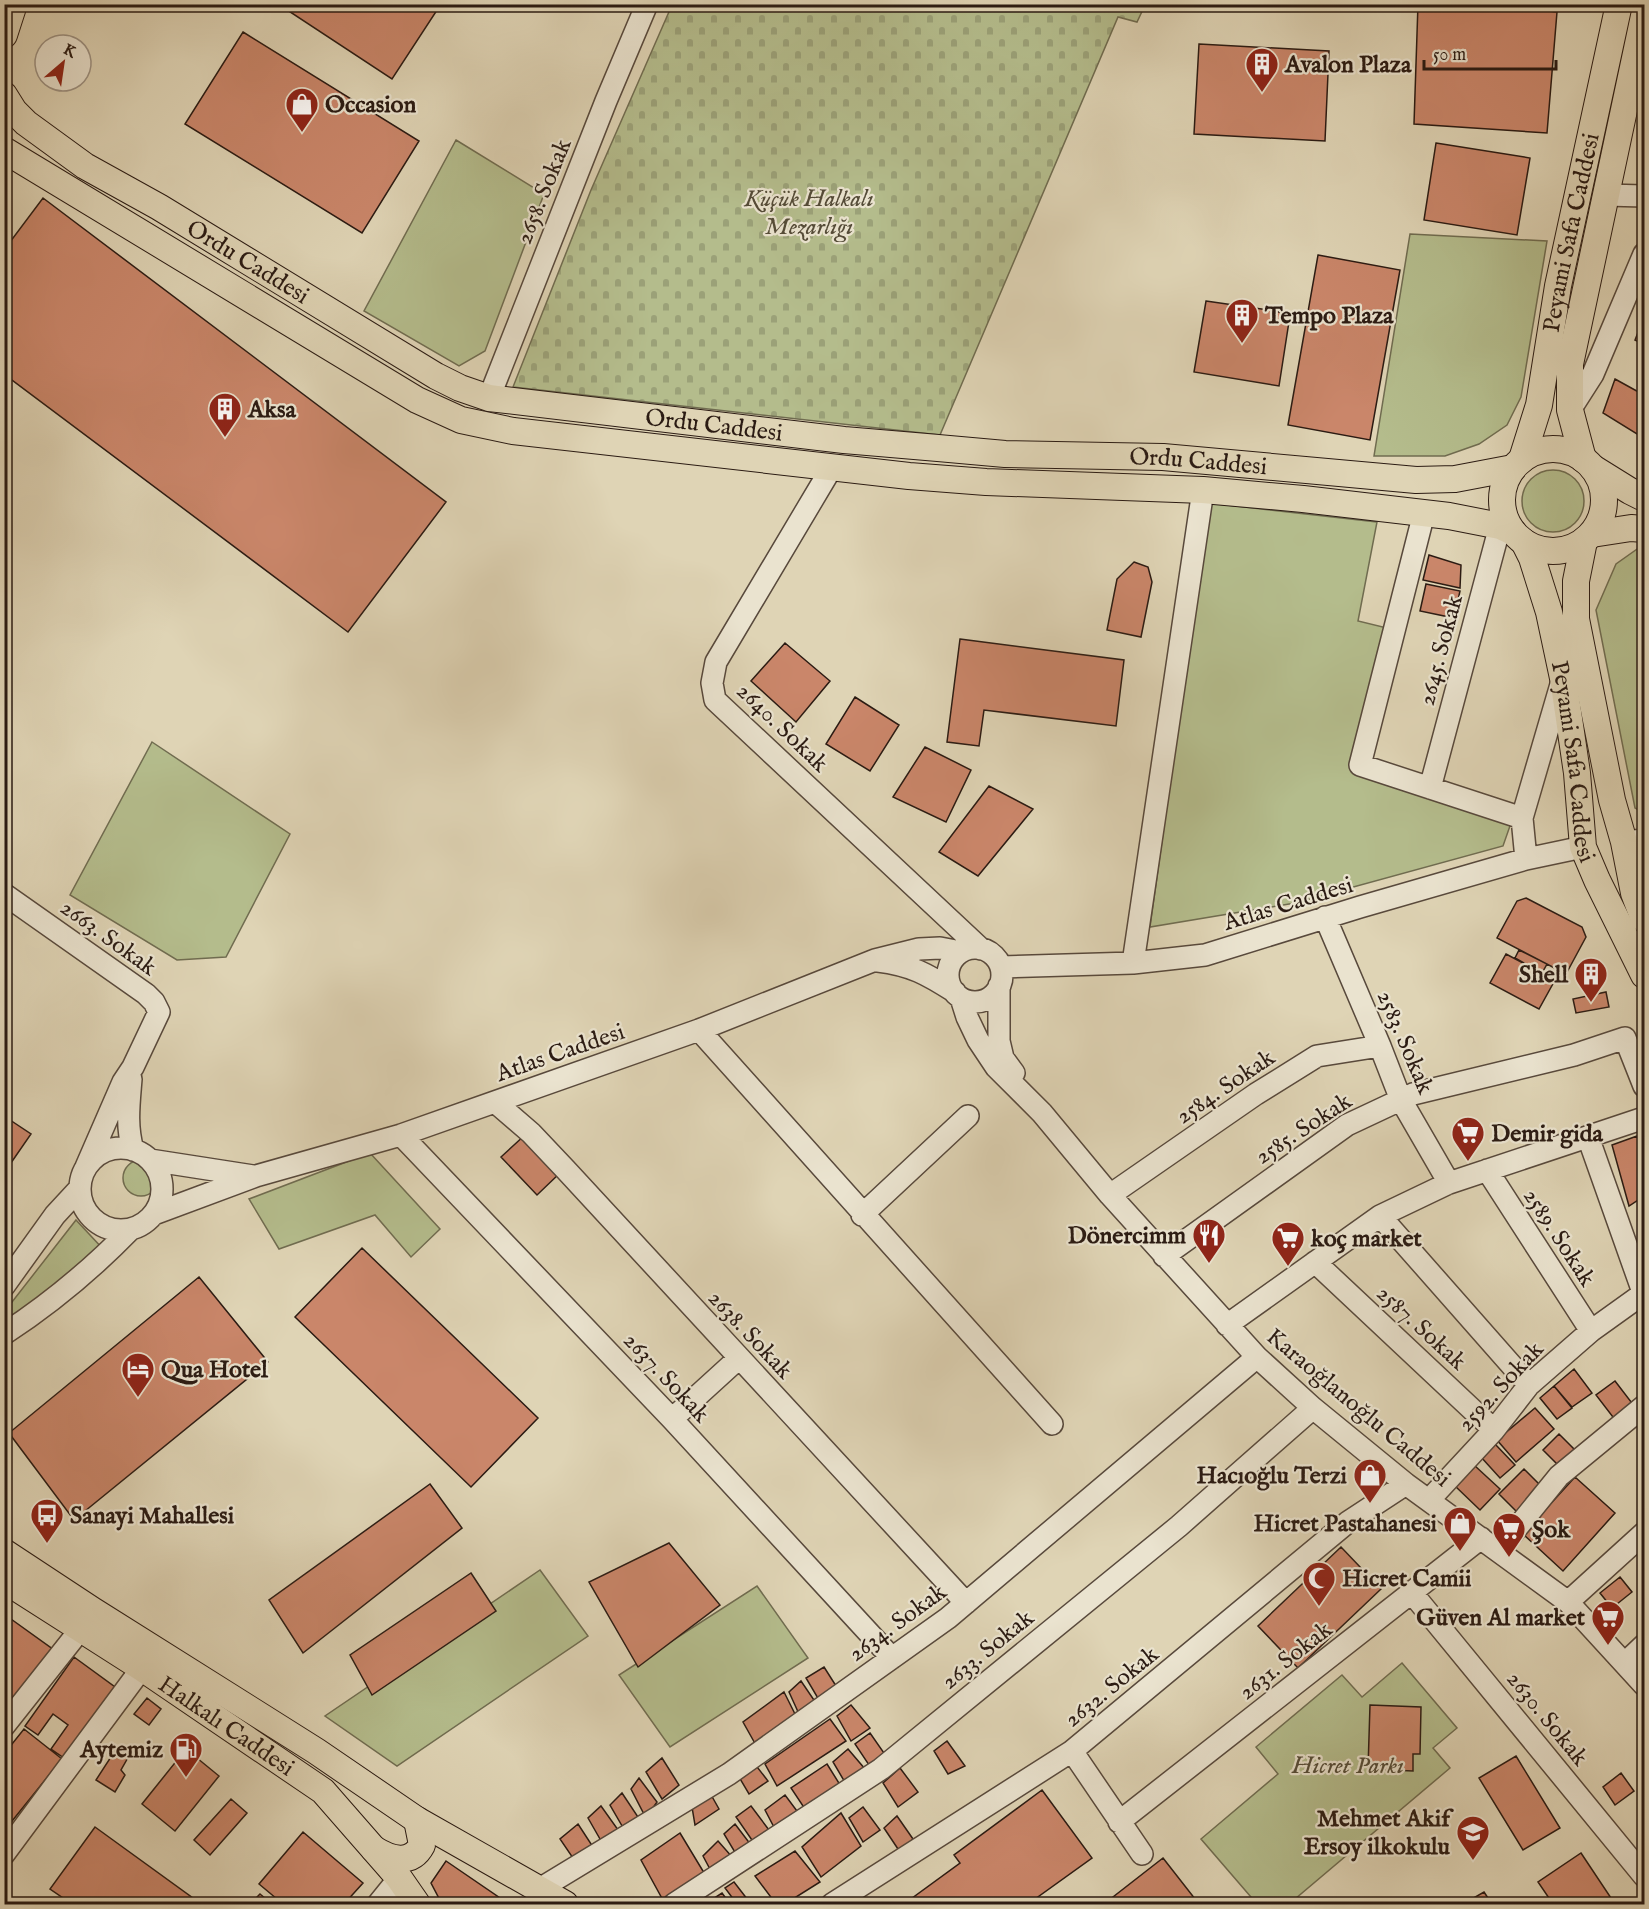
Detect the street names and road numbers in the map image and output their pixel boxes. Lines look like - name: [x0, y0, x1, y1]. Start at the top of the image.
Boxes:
- street label: Peyami Safa Caddesi: [1537, 130, 1608, 335]
- street label: 2658. Sokak: [509, 134, 580, 249]
- street label: Ordu Caddesi: [180, 214, 315, 312]
- street label: Ordu Caddesi: [643, 403, 784, 450]
- street label: Ordu Caddesi: [1129, 442, 1268, 483]
- street label: 2645. Sokak: [1412, 591, 1471, 709]
- street label: Peyami Safa Caddesi: [1543, 658, 1602, 868]
- street label: 2640. Sokak: [729, 676, 835, 780]
- street label: Atlas Caddesi: [1219, 870, 1357, 939]
- street label: 2663. Sokak: [54, 893, 163, 984]
- street label: 2583. Sokak: [1369, 986, 1440, 1099]
- street label: Atlas Caddesi: [491, 1017, 629, 1090]
- street label: 2584. Sokak: [1170, 1043, 1282, 1132]
- street label: 2585. Sokak: [1249, 1086, 1358, 1172]
- street label: 2589. Sokak: [1515, 1183, 1602, 1293]
- street label: 2587. Sokak: [1369, 1279, 1473, 1378]
- street label: 2638. Sokak: [701, 1284, 799, 1386]
- street label: Karaoğlanoğlu Caddesi: [1259, 1322, 1457, 1494]
- street label: 2637. Sokak: [616, 1326, 716, 1430]
- street label: 2592. Sokak: [1451, 1335, 1551, 1439]
- street label: 2634. Sokak: [843, 1577, 953, 1669]
- street label: 2633. Sokak: [935, 1603, 1041, 1697]
- street label: 2631. Sokak: [1233, 1615, 1339, 1708]
- street label: 2632. Sokak: [1058, 1639, 1166, 1735]
- street label: 2630. Sokak: [1499, 1665, 1595, 1773]
- street label: Halkalı Caddesi: [152, 1670, 300, 1784]

